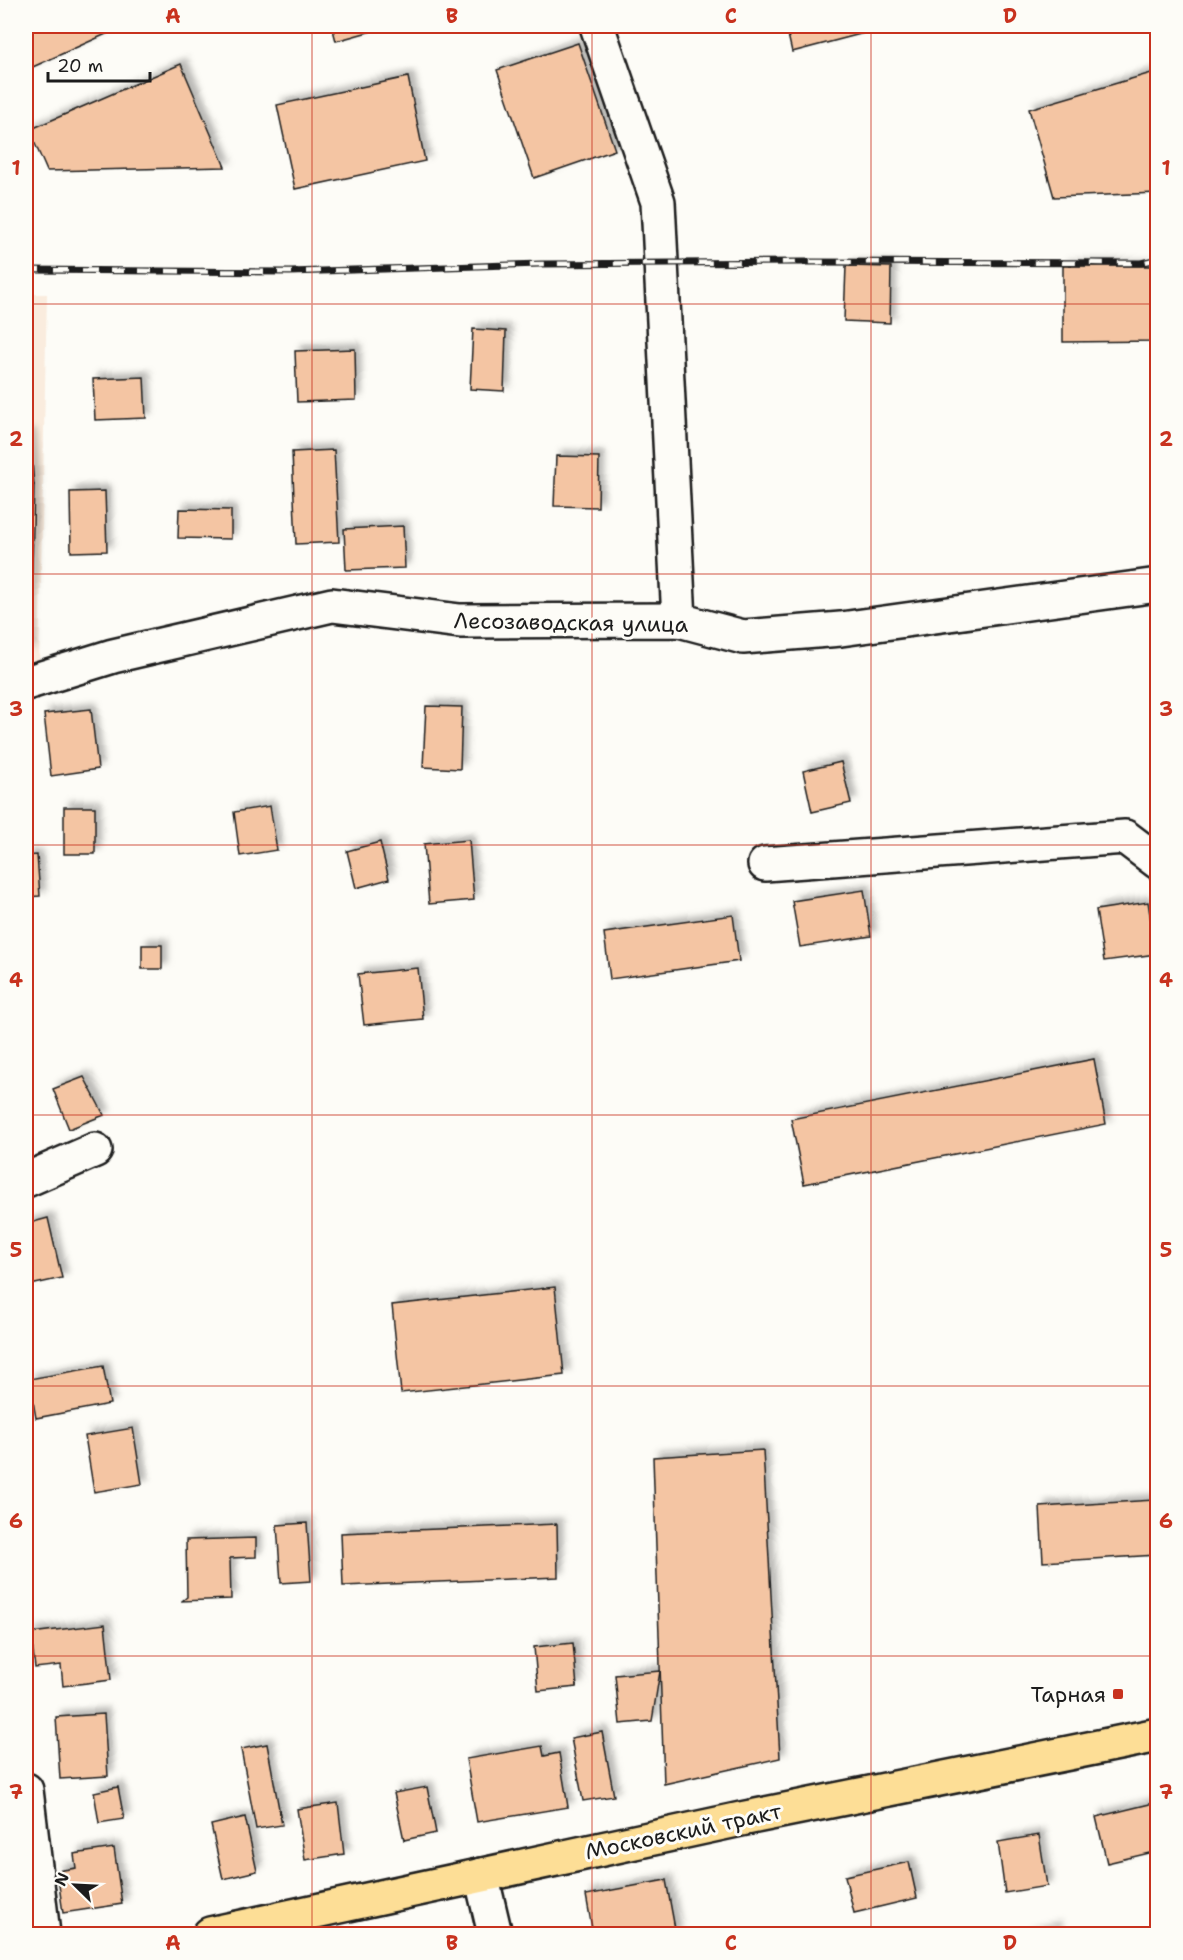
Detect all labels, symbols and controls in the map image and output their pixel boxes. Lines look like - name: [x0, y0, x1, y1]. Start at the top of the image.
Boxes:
- text: A: [165, 3, 181, 29]
- text: B: [446, 3, 458, 29]
- text: C: [725, 3, 737, 29]
- text: D: [1003, 3, 1017, 29]
- scale bar: [48, 45, 150, 83]
- text: 20 m: [57, 54, 103, 78]
- text: 1: [11, 155, 21, 181]
- text: 1: [1161, 155, 1171, 181]
- text: 2: [9, 426, 23, 452]
- text: 2: [1159, 426, 1173, 452]
- street label: Лесозаводская улица: [453, 606, 689, 639]
- text: 3: [9, 696, 23, 722]
- text: 3: [1159, 696, 1173, 722]
- text: 4: [9, 967, 23, 993]
- text: 4: [1159, 967, 1173, 993]
- text: 5: [10, 1237, 22, 1263]
- text: 5: [1160, 1237, 1172, 1263]
- text: 6: [9, 1508, 23, 1534]
- text: 6: [1159, 1508, 1173, 1534]
- place label: Тарная: [1030, 1680, 1106, 1709]
- marker: Тарная: [1111, 1687, 1125, 1701]
- text: 7: [9, 1779, 23, 1805]
- text: 7: [1159, 1779, 1173, 1805]
- street label: Московский тракт: [582, 1796, 785, 1866]
- north arrow: [45, 1855, 105, 1915]
- text: N: [50, 1869, 74, 1889]
- text: A: [165, 1930, 181, 1956]
- text: B: [446, 1930, 458, 1956]
- text: C: [725, 1930, 737, 1956]
- text: D: [1003, 1930, 1017, 1956]

